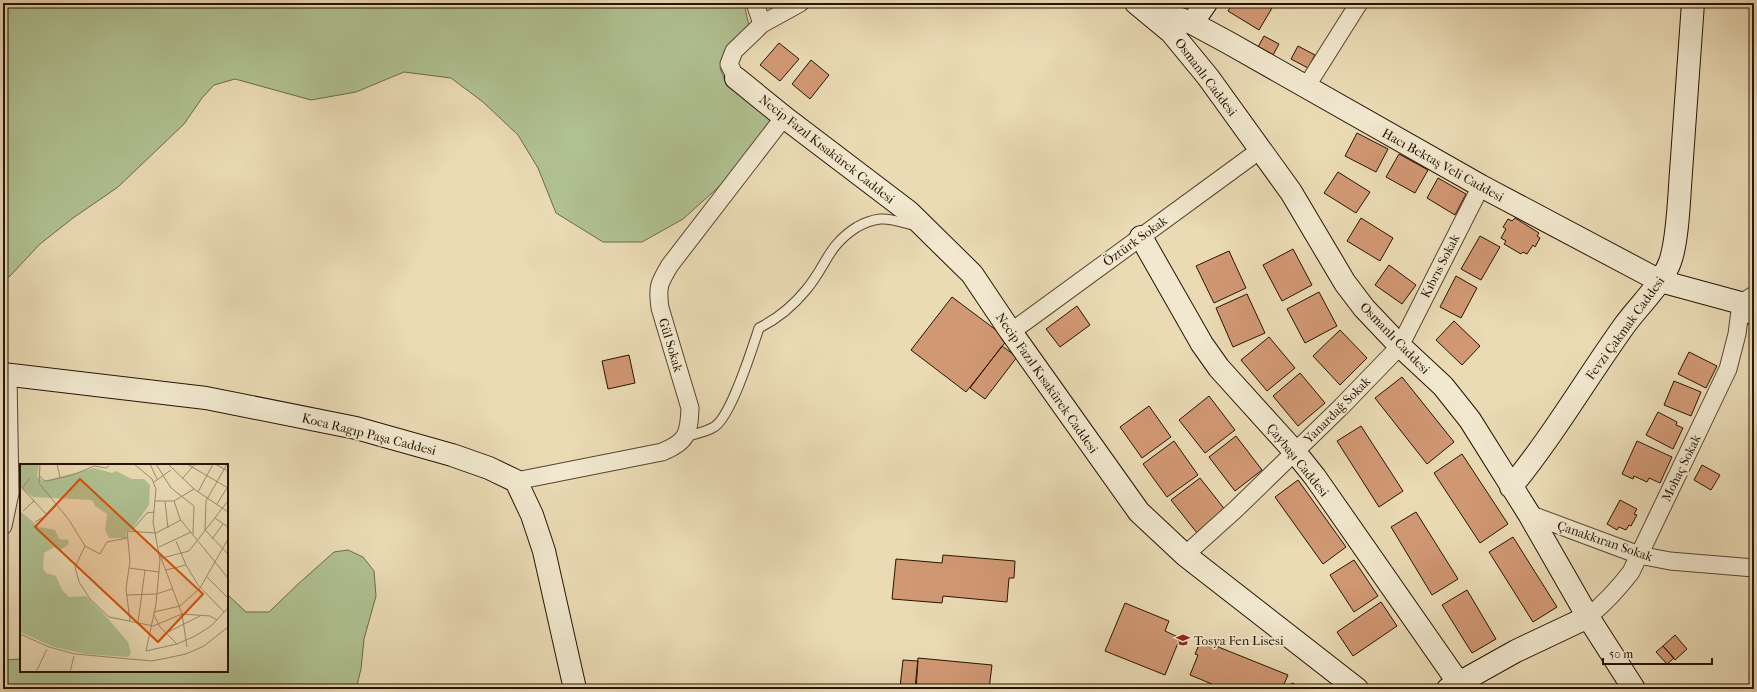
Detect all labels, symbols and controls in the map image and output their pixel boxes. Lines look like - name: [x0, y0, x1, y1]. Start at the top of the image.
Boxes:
- street label: Osmanlı Caddesi: [1172, 35, 1240, 119]
- street label: Necip Fazıl Kısakürek Caddesi: [756, 91, 898, 207]
- street label: Hacı Bektaş Veli Caddesi: [1379, 125, 1507, 206]
- street label: Öztürk Sokak: [1100, 213, 1170, 269]
- street label: Kıbrıs Sokak: [1418, 231, 1463, 300]
- street label: Fevzi Çakmak Caddesi: [1583, 273, 1668, 383]
- street label: Osmanlı Caddesi: [1357, 299, 1433, 377]
- street label: Necip Fazıl Kısakürek Caddesi: [993, 310, 1101, 456]
- street label: Gül Sokak: [656, 316, 686, 374]
- street label: Yanardağ Sokak: [1300, 373, 1374, 447]
- street label: Koca Ragıp Paşa Caddesi: [300, 410, 438, 459]
- street label: Çaybaşı Caddesi: [1263, 420, 1332, 500]
- street label: Mohaç Sokak: [1658, 432, 1705, 504]
- inset map: [20, 464, 228, 672]
- street label: Çanakkıran Sokak: [1555, 518, 1655, 564]
- school or university icon: Tosya Fen Lisesi: [1175, 632, 1191, 648]
- place label: Tosya Fen Lisesi: [1194, 633, 1284, 648]
- scale bar: [1603, 640, 1712, 666]
- text: 50 m: [1609, 647, 1633, 661]

